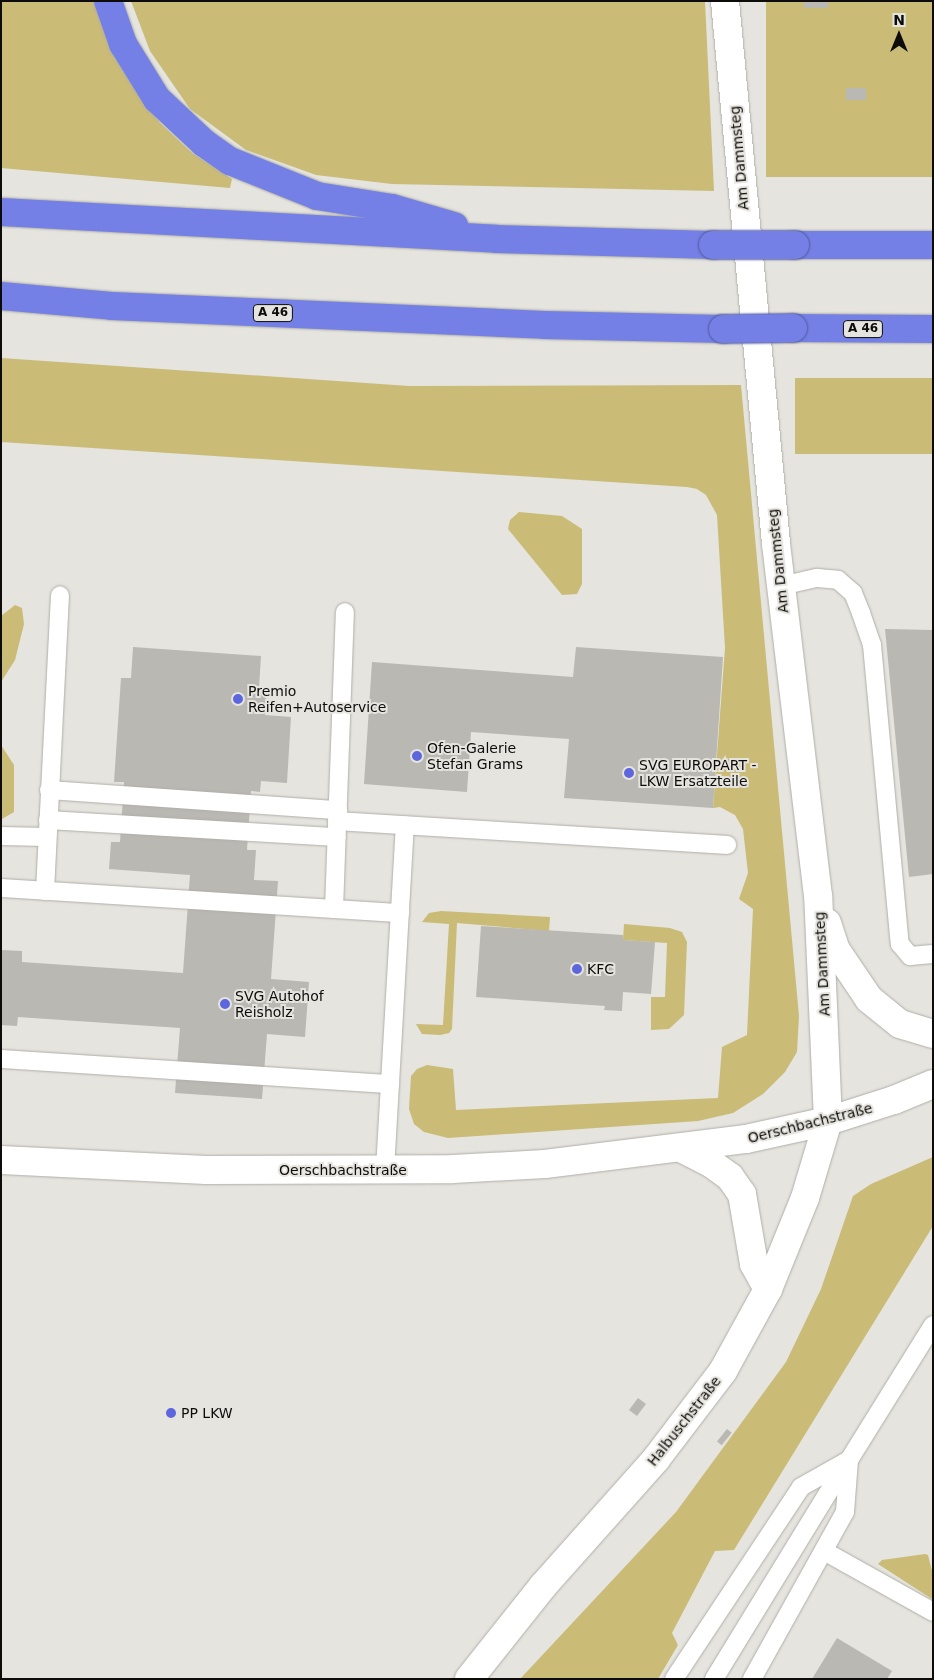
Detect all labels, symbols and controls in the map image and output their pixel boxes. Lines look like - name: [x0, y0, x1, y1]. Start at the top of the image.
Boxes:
- north arrow: [874, 10, 924, 60]
- text: N: [893, 12, 905, 28]
- street label: Am Dammsteg: [726, 105, 752, 211]
- road number: A 46: [252, 304, 294, 322]
- road number: A 46: [842, 320, 884, 338]
- street label: Am Dammsteg: [764, 508, 792, 614]
- place label: Premio Reifen+Autoservice: [248, 683, 386, 716]
- marker: Premio Reifen+Autoservice: [232, 693, 244, 705]
- place label: Ofen-Galerie Stefan Grams: [427, 740, 523, 772]
- marker: Ofen-Galerie Stefan Grams: [411, 750, 423, 762]
- place label: SVG EUROPART - LKW Ersatzteile: [639, 757, 756, 790]
- marker: SVG EUROPART - LKW Ersatzteile: [623, 767, 635, 779]
- street label: Am Dammsteg: [811, 911, 833, 1017]
- place label: KFC: [587, 961, 614, 977]
- marker: KFC: [571, 963, 583, 975]
- place label: SVG Autohof Reisholz: [235, 988, 324, 1020]
- marker: SVG Autohof Reisholz: [219, 998, 231, 1010]
- street label: Oerschbachstraße: [746, 1099, 874, 1147]
- street label: Oerschbachstraße: [279, 1162, 407, 1178]
- street label: Halbuschstraße: [644, 1373, 724, 1469]
- place label: PP LKW: [181, 1405, 233, 1421]
- marker: PP LKW: [165, 1407, 177, 1419]

